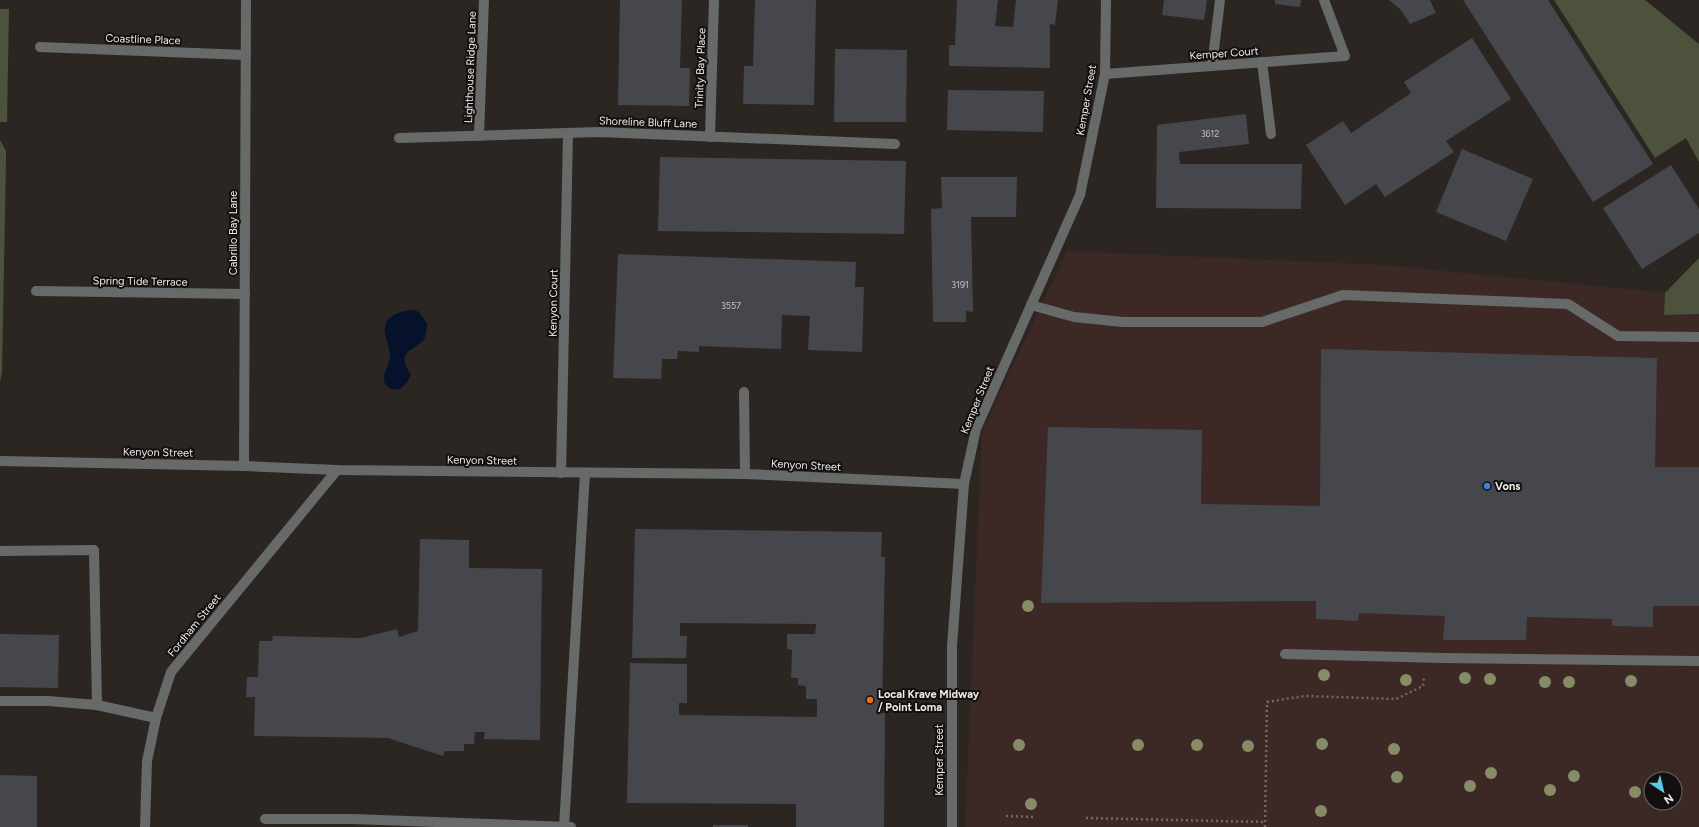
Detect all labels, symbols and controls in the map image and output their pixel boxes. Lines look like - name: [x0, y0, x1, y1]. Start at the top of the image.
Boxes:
- street label: Lighthouse Ridge Lane: [462, 11, 479, 123]
- street label: Trinity Bay Place: [693, 28, 708, 108]
- street label: Coastline Place: [105, 32, 181, 47]
- street label: Kemper Court: [1189, 45, 1259, 62]
- street label: Kemper Street: [1074, 64, 1099, 137]
- street label: Shoreline Bluff Lane: [599, 114, 697, 131]
- house number: 3612: [1201, 128, 1219, 139]
- street label: Cabrillo Bay Lane: [227, 191, 240, 275]
- street label: Kenyon Court: [546, 269, 561, 337]
- street label: Spring Tide Terrace: [92, 274, 188, 289]
- house number: 3191: [951, 279, 969, 290]
- house number: 3557: [721, 300, 741, 311]
- street label: Kemper Street: [958, 364, 997, 436]
- street label: Kenyon Street: [123, 445, 193, 460]
- street label: Kenyon Street: [447, 453, 517, 468]
- street label: Kenyon Street: [770, 457, 841, 474]
- place label: Vons: [1495, 480, 1520, 493]
- marker: Vons: [1482, 481, 1492, 491]
- street label: Fordham Street: [165, 591, 224, 659]
- place label: Local Krave Midway / Point Loma: [878, 688, 980, 714]
- marker: Local Krave Midway / Point Loma: [865, 695, 875, 705]
- street label: Kemper Street: [933, 724, 946, 796]
- north arrow: [1643, 771, 1683, 811]
- text: N: [1661, 791, 1676, 807]

